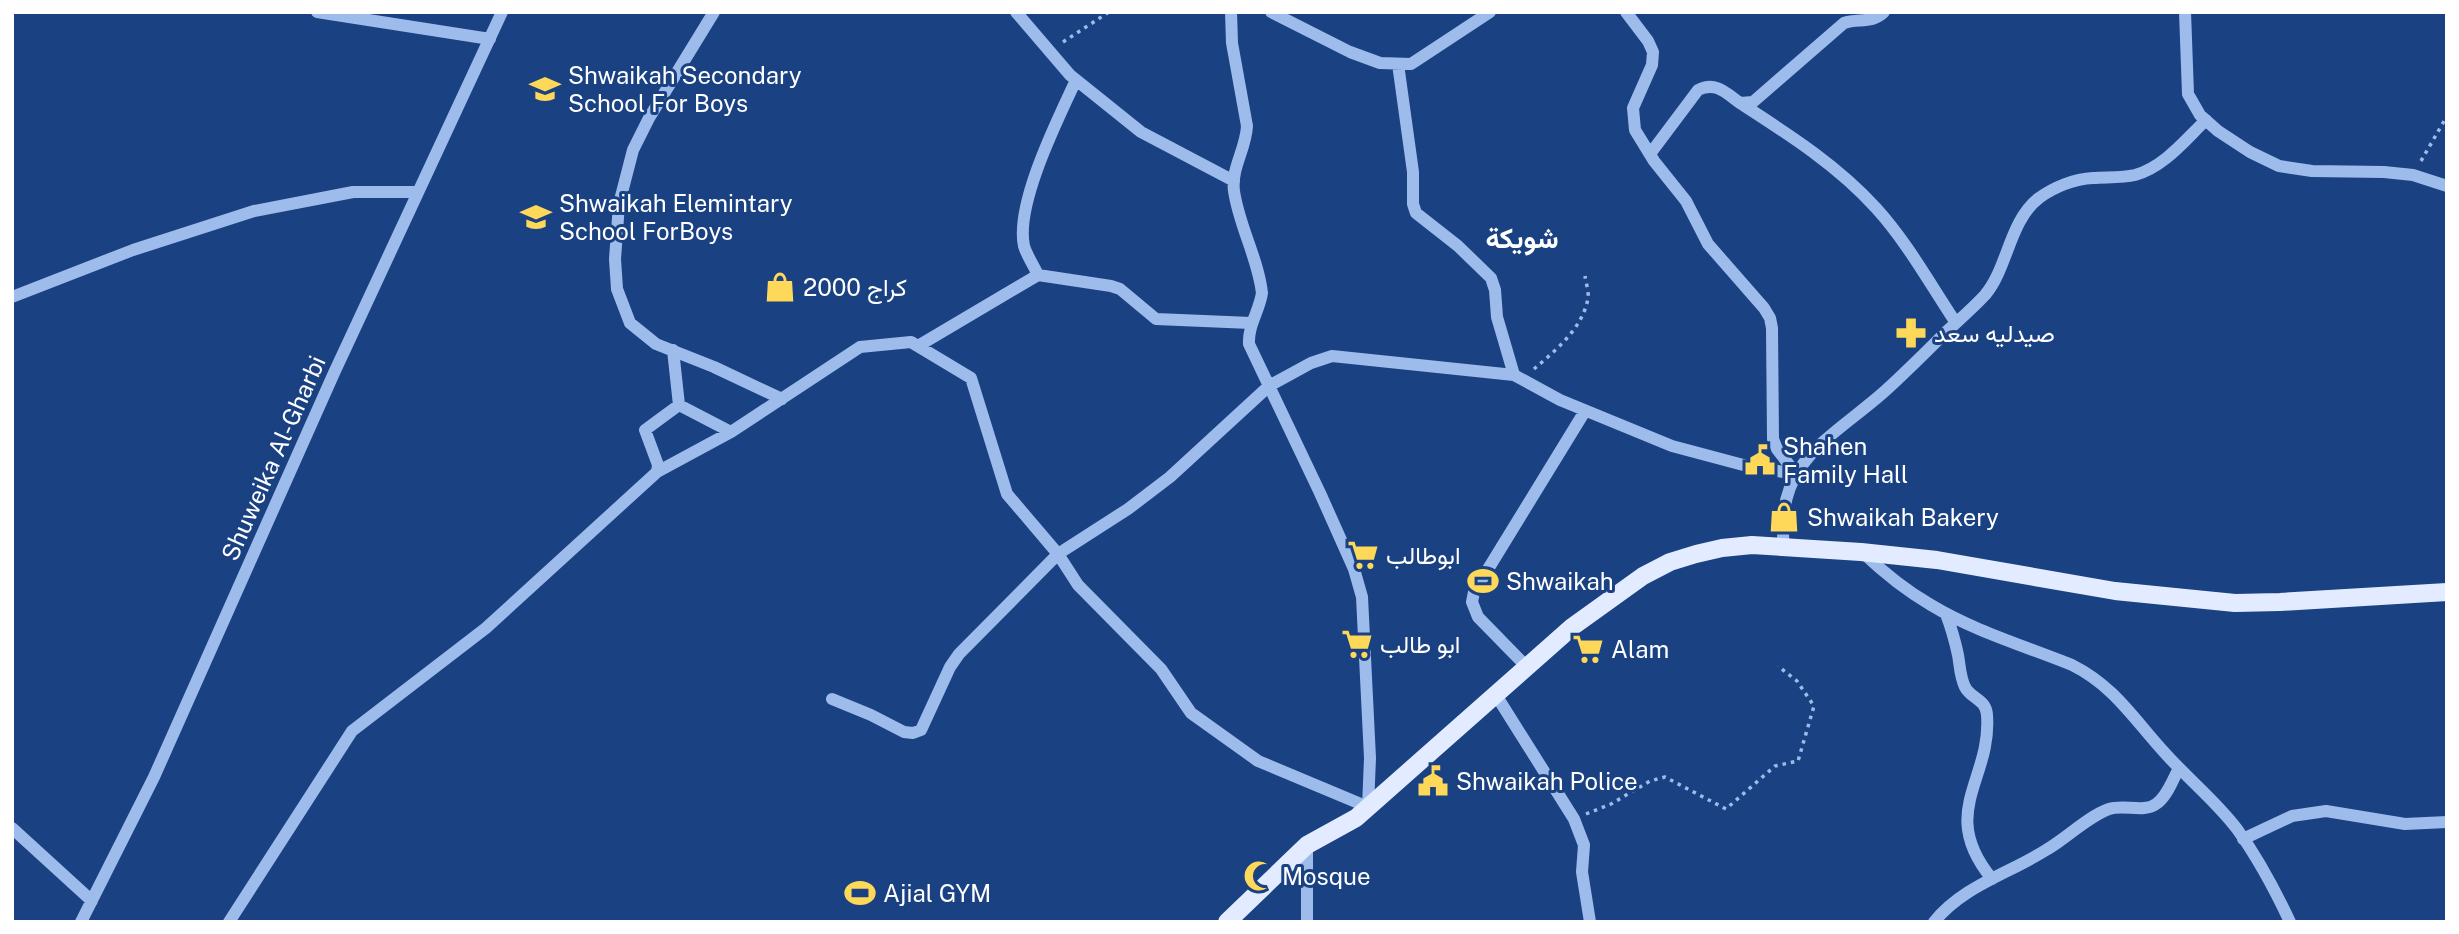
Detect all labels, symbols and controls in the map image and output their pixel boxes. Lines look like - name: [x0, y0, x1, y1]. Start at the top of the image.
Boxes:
- place label: Shwaikah Secondary School For Boys: [568, 61, 802, 117]
- school or university icon: Shwaikah Secondary School For Boys: [528, 72, 562, 106]
- place label: Shwaikah Elemintary School ForBoys: [559, 189, 793, 245]
- school or university icon: Shwaikah Elemintary School ForBoys: [519, 200, 553, 234]
- district label: شويكة: [1485, 221, 1559, 256]
- shop icon: كراج 2000: [763, 270, 797, 304]
- place label: كراج 2000: [803, 273, 907, 304]
- pharmacy icon: صيدليه سعد: [1894, 316, 1928, 350]
- place label: صيدليه سعد: [1934, 319, 2055, 348]
- street label: Shuweika Al-Gharbi: [215, 351, 331, 565]
- place label: Shahen Family Hall: [1783, 432, 1908, 488]
- public building icon: Shahen Family Hall: [1743, 443, 1777, 477]
- shop icon: Shwaikah Bakery: [1767, 500, 1801, 534]
- place label: Shwaikah Bakery: [1807, 503, 1999, 531]
- supermarket icon: ابوطالب: [1346, 538, 1380, 572]
- place label: ابوطالب: [1386, 541, 1460, 571]
- sports icon: Shwaikah: [1466, 564, 1500, 598]
- place label: Shwaikah: [1506, 567, 1614, 595]
- supermarket icon: ابو طالب: [1340, 627, 1374, 661]
- place label: ابو طالب: [1380, 630, 1460, 660]
- supermarket icon: Alam: [1571, 632, 1605, 666]
- place label: Alam: [1611, 635, 1669, 663]
- public building icon: Shwaikah Police: [1416, 764, 1450, 798]
- place label: Shwaikah Police: [1456, 767, 1638, 795]
- mosque icon: Mosque: [1242, 859, 1276, 893]
- place label: Mosque: [1282, 862, 1371, 890]
- sports icon: Ajial GYM: [843, 876, 877, 910]
- place label: Ajial GYM: [883, 879, 991, 907]

